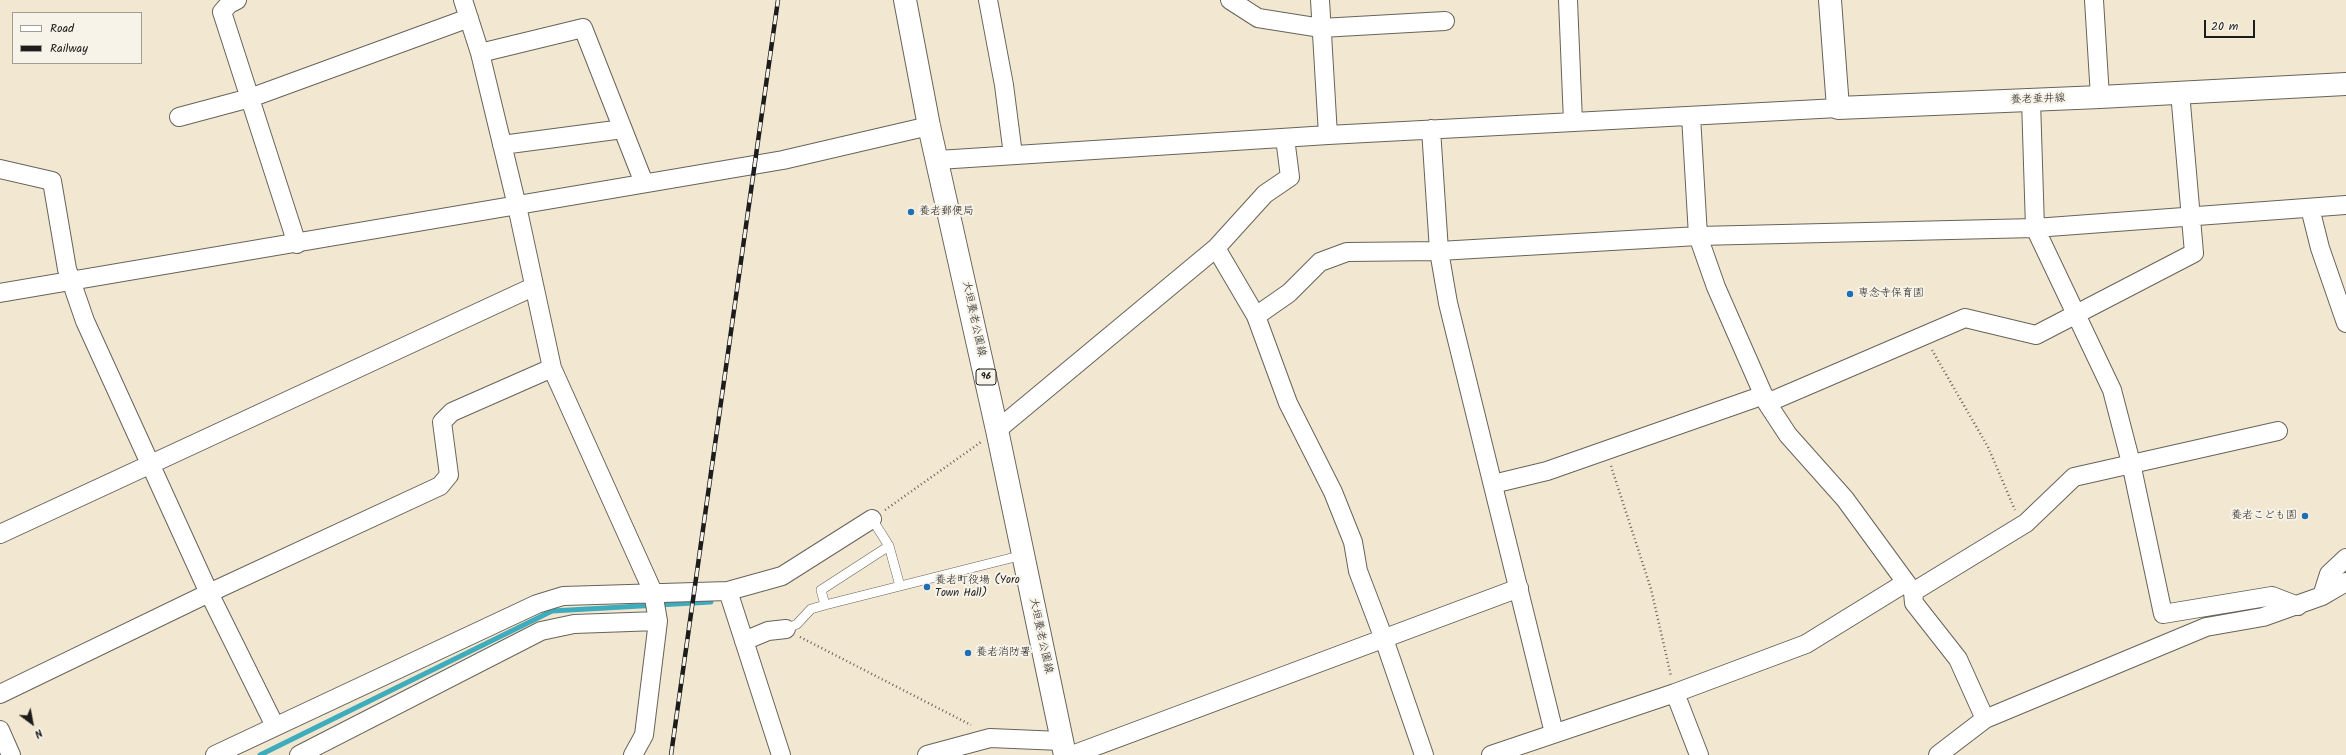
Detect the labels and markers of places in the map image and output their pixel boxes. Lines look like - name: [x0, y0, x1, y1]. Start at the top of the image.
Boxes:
- place label: 養老郵便局: [919, 205, 974, 219]
- marker: 養老郵便局: [906, 207, 916, 217]
- place label: 専念寺保育園: [1858, 287, 1924, 301]
- marker: 専念寺保育園: [1845, 289, 1855, 299]
- place label: 養老こども園: [2231, 509, 2297, 523]
- marker: 養老こども園: [2300, 511, 2310, 521]
- place label: 養老町役場 (Yoro Town Hall): [935, 574, 1020, 600]
- marker: 養老町役場 (Yoro Town Hall): [922, 582, 932, 592]
- place label: 養老消防署: [976, 646, 1031, 660]
- marker: 養老消防署: [963, 648, 973, 658]

